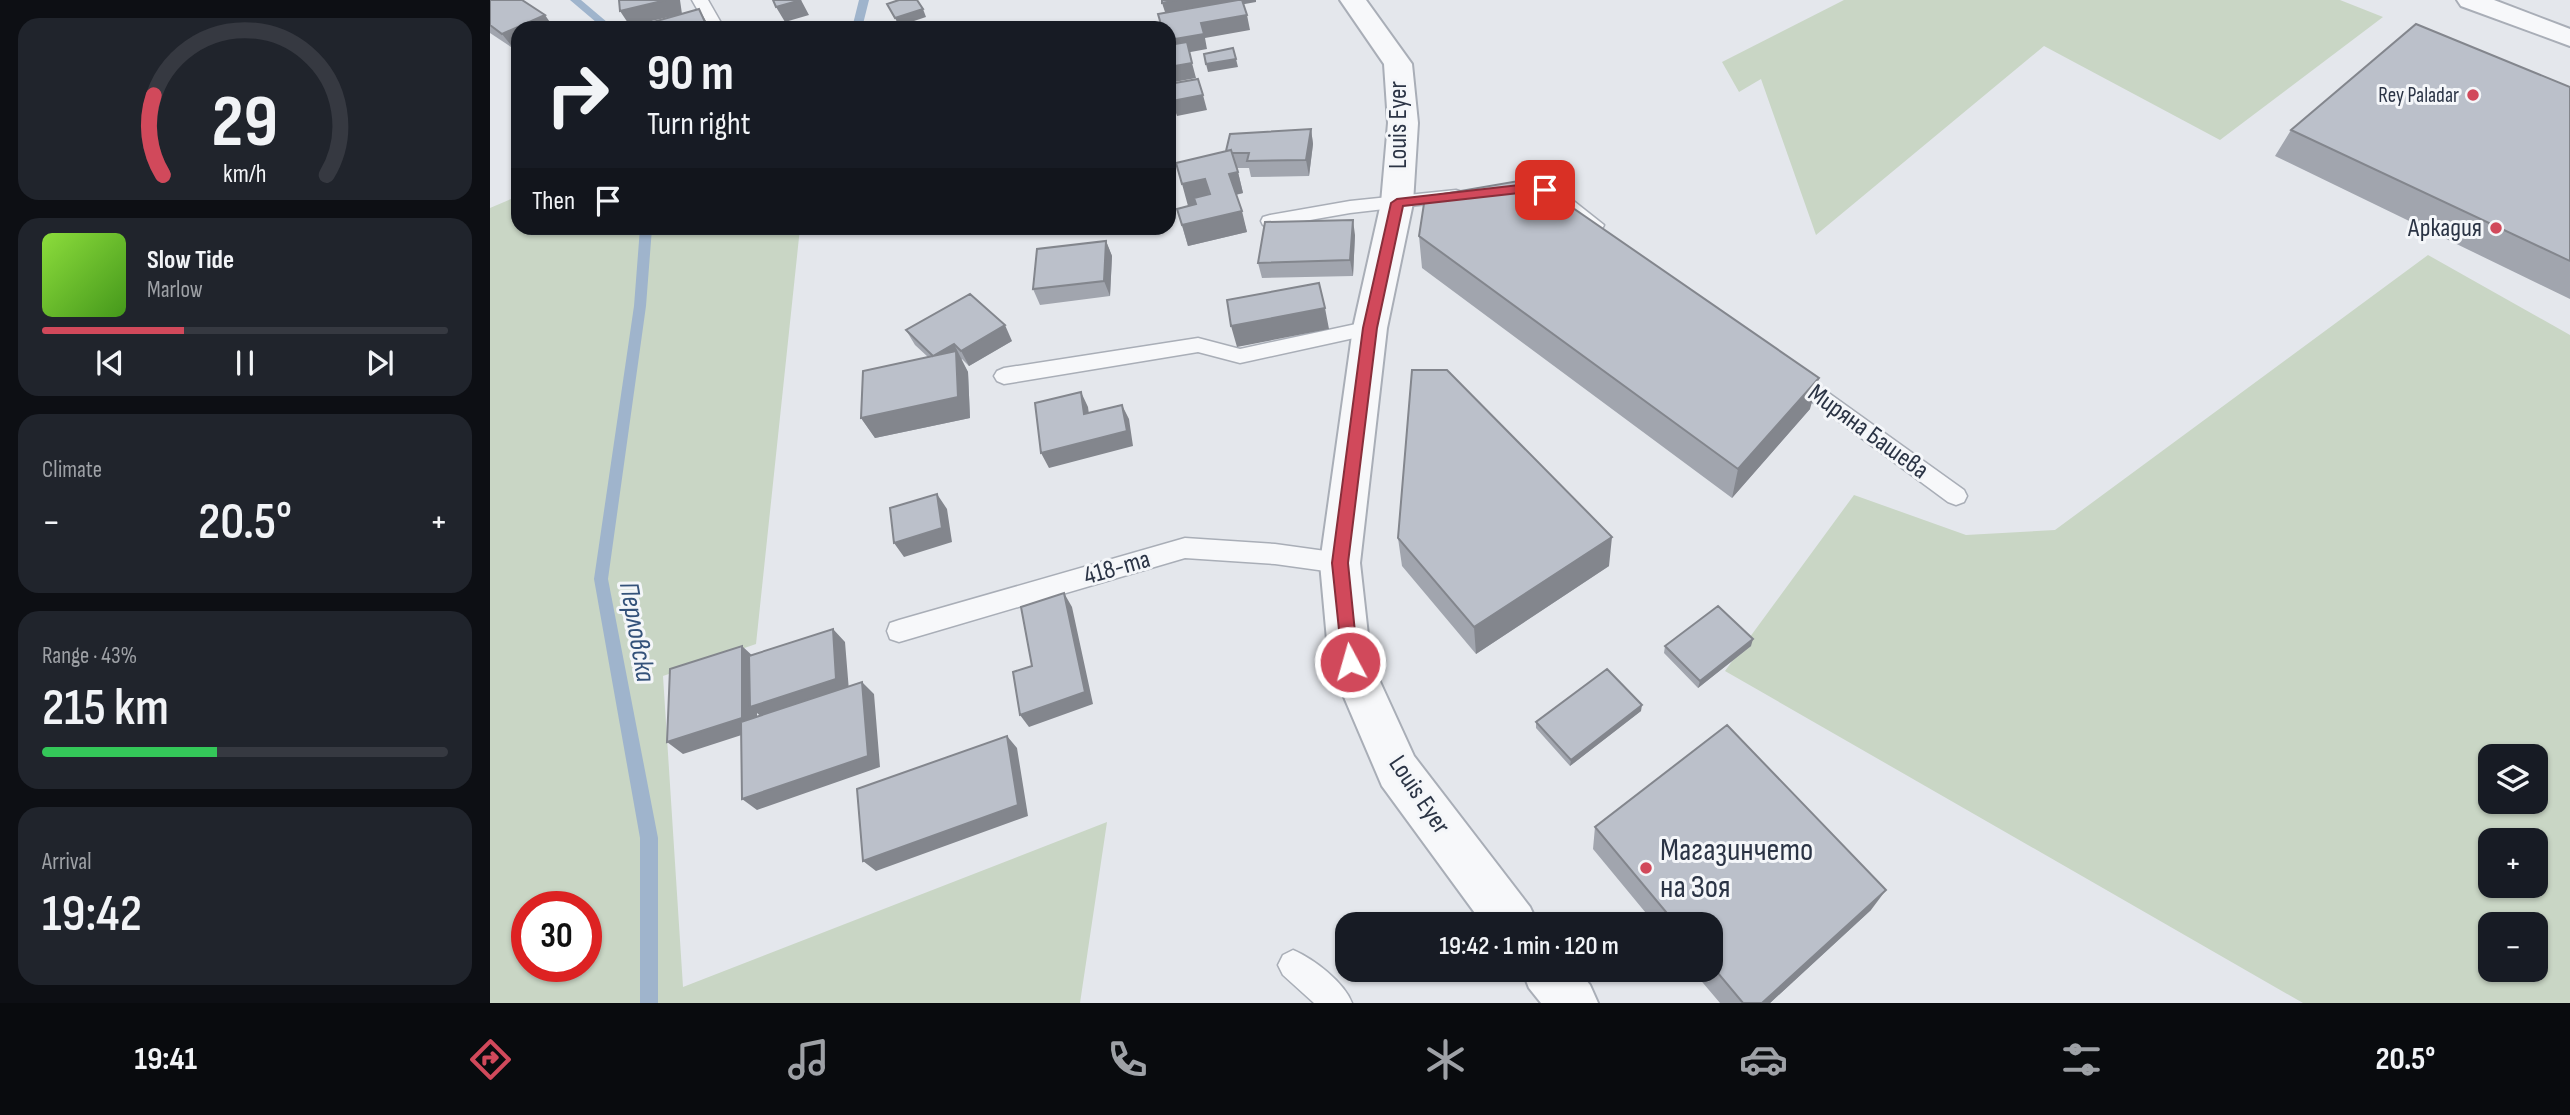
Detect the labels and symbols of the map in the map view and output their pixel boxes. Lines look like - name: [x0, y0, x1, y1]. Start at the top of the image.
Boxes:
- street label: Louis Eyer: [1383, 81, 1414, 169]
- place label: Rey Paladar: [2378, 83, 2459, 108]
- marker: Rey Paladar: [2465, 87, 2481, 103]
- pin: [1515, 160, 1575, 220]
- place label: Аркадия: [2407, 213, 2482, 244]
- marker: Аркадия: [2488, 220, 2504, 236]
- street label: Миряна Башева: [1802, 378, 1934, 486]
- street label: 418-та: [1080, 544, 1154, 592]
- water label: Перловска: [612, 579, 662, 685]
- position arrow: [1313, 625, 1387, 699]
- street label: Louis Eyer: [1382, 750, 1457, 840]
- place label: Магазинчето на Зоя: [1660, 831, 1813, 907]
- marker: Магазинчето на Зоя: [1638, 860, 1654, 876]
- speed limit sign: 30: [511, 891, 602, 982]

